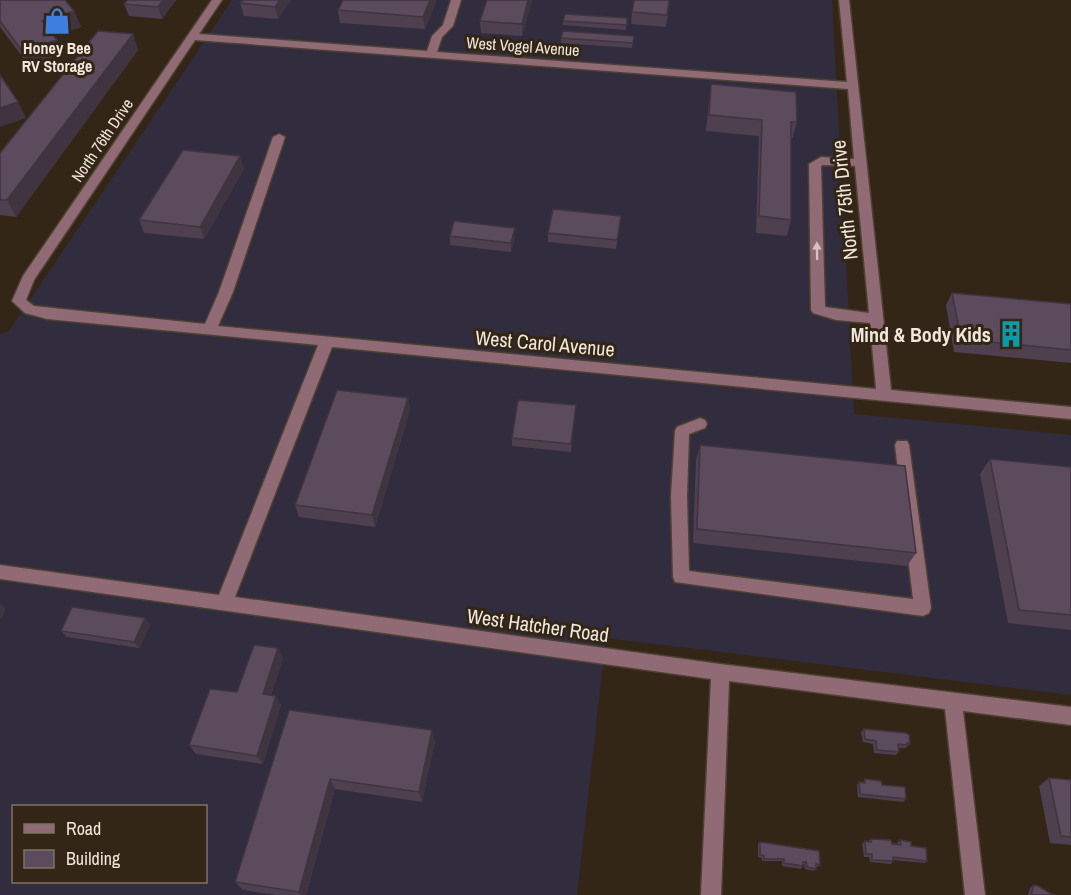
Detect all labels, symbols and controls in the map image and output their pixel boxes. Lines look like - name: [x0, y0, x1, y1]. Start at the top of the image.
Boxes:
- shop icon: Honey Bee RV Storage: [42, 6, 72, 36]
- street label: West Vogel Avenue: [466, 31, 580, 61]
- place label: Honey Bee RV Storage: [22, 37, 92, 77]
- street label: North 76th Drive: [66, 94, 138, 186]
- street label: North 75th Drive: [824, 139, 864, 261]
- one-way arrow: [812, 242, 822, 261]
- building icon: Mind & Body Kids: [996, 319, 1026, 349]
- place label: Mind & Body Kids: [851, 321, 991, 348]
- street label: West Carol Avenue: [474, 323, 616, 363]
- street label: West Hatcher Road: [465, 602, 611, 648]
- legend: [12, 805, 207, 883]
- text: Road: [66, 816, 101, 841]
- text: Building: [66, 846, 121, 871]

